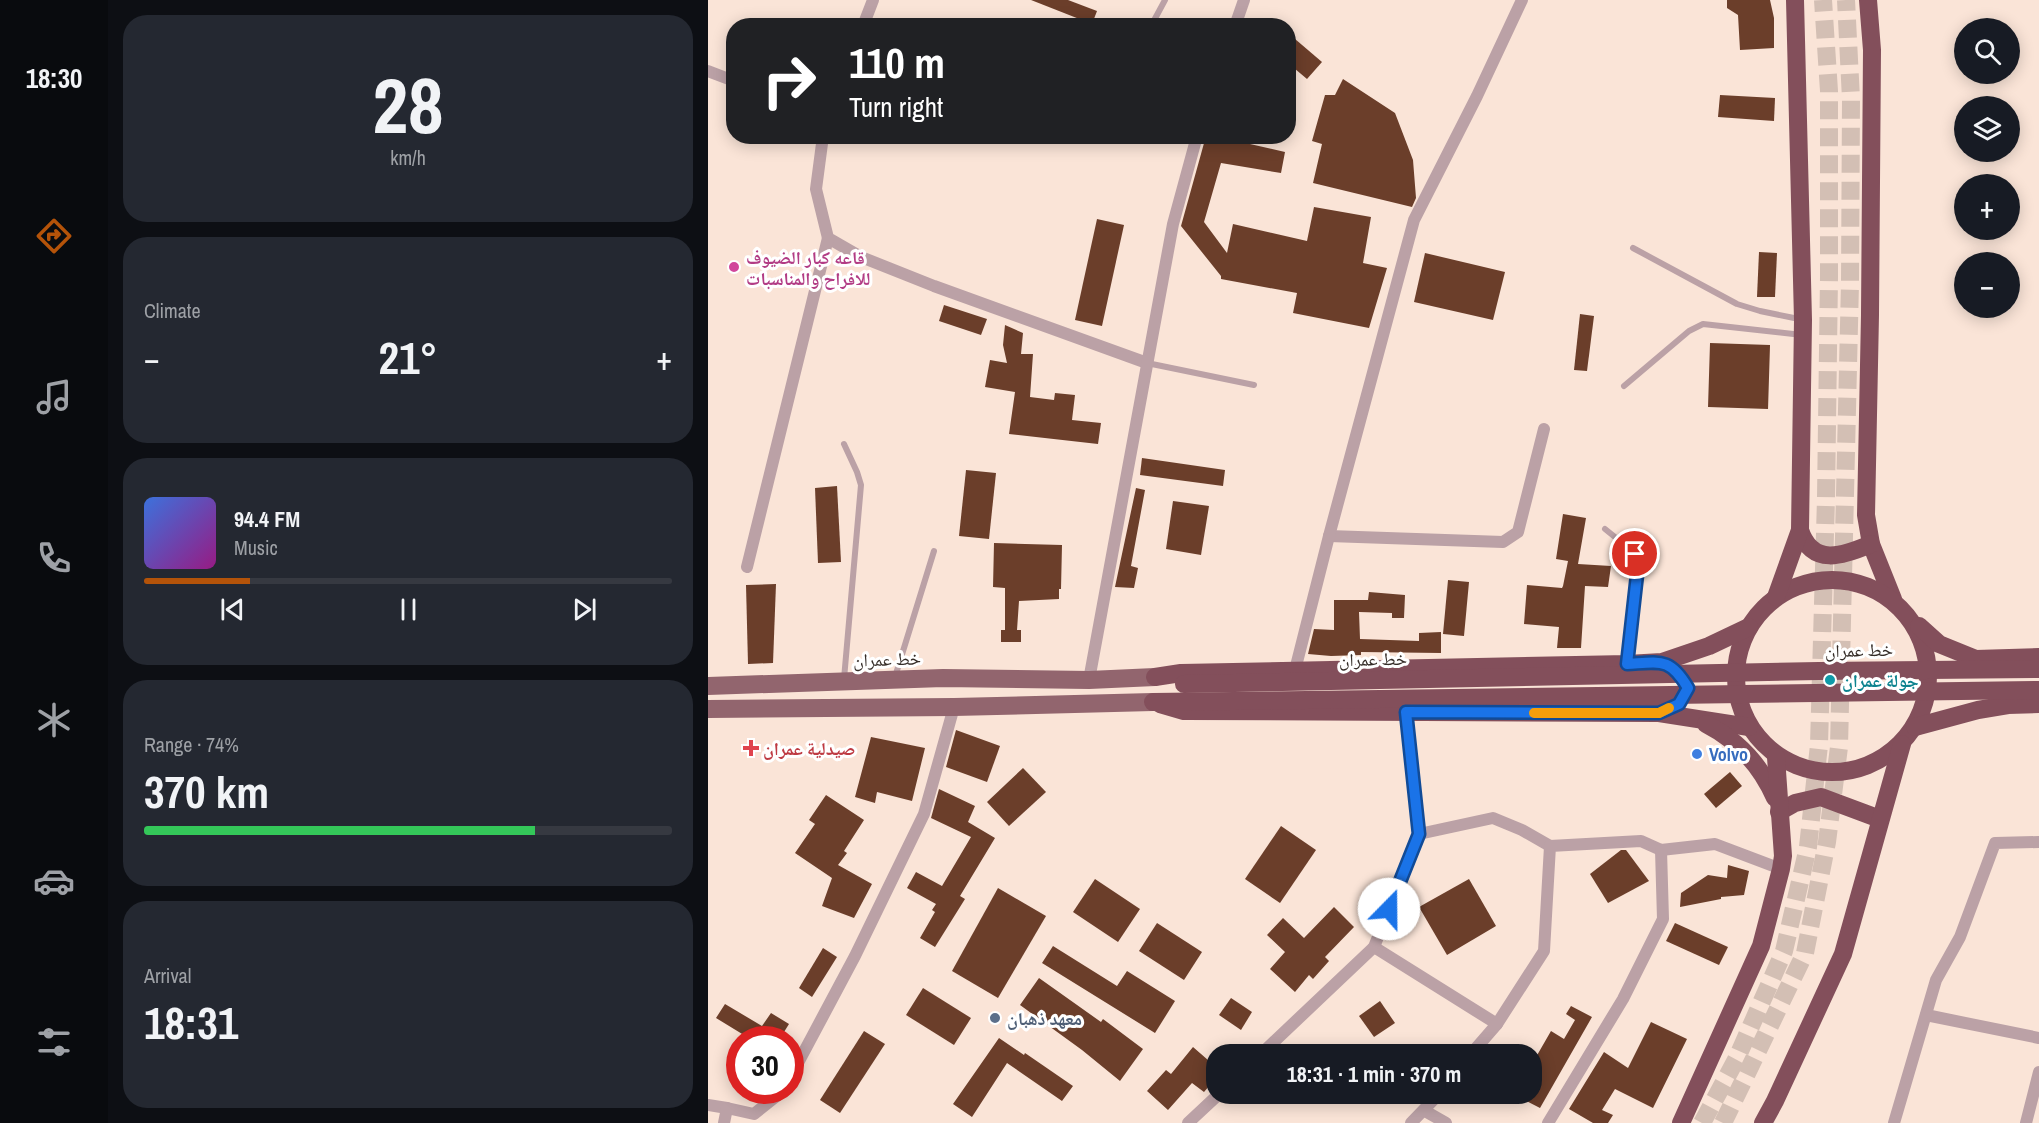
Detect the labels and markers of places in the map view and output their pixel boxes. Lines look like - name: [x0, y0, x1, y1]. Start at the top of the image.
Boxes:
- place label: قاعه كبار الضيوف للافراح والمناسبات: [746, 245, 870, 291]
- marker: قاعه كبار الضيوف للافراح والمناسبات: [727, 260, 741, 274]
- pin: [1609, 528, 1660, 579]
- place label: جولة عمران: [1842, 668, 1919, 693]
- marker: جولة عمران: [1823, 673, 1837, 687]
- place label: صيدلية عمران: [763, 736, 855, 761]
- marker: صيدلية عمران: [744, 741, 758, 755]
- place label: Volvo: [1709, 742, 1748, 767]
- marker: Volvo: [1690, 747, 1704, 761]
- place label: معهد ذهبان: [1007, 1006, 1082, 1031]
- marker: معهد ذهبان: [988, 1011, 1002, 1025]

